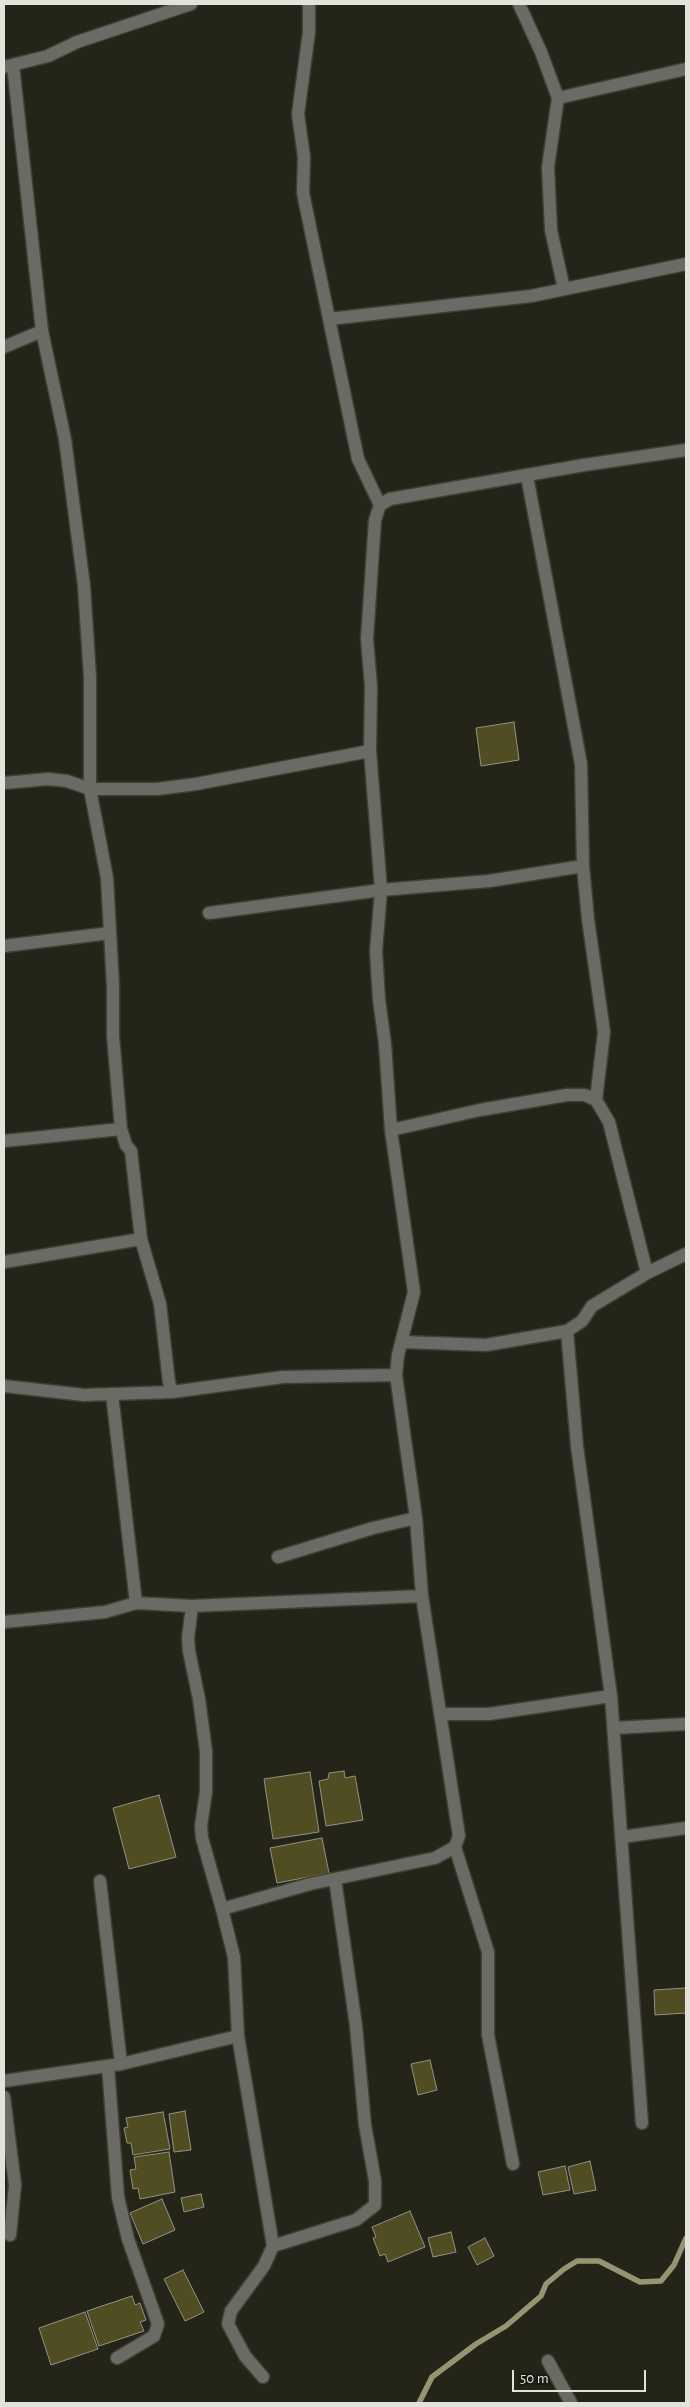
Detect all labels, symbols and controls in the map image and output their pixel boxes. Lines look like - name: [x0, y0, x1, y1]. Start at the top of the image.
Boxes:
- scale bar: [515, 2360, 649, 2392]
- text: 50 m: [520, 2371, 549, 2386]

